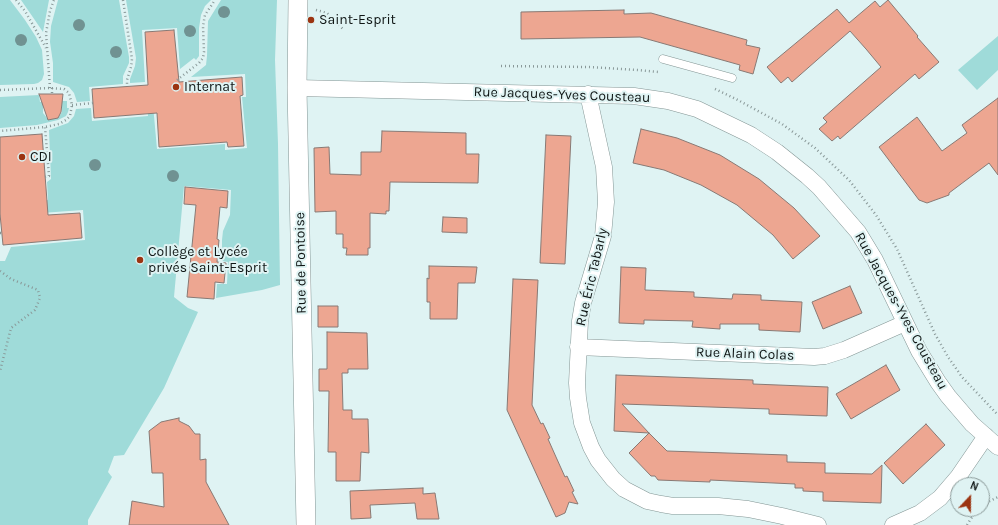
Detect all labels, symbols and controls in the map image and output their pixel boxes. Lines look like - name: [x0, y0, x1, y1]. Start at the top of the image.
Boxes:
- place label: Saint-Esprit: [319, 12, 396, 28]
- marker: Saint-Esprit: [306, 15, 316, 25]
- place label: Internat: [184, 79, 235, 95]
- marker: Internat: [171, 82, 181, 92]
- street label: Rue Jacques-Yves Cousteau: [473, 84, 651, 106]
- place label: CDI: [30, 149, 52, 165]
- marker: CDI: [17, 152, 27, 162]
- street label: Rue de Pontoise: [292, 212, 310, 314]
- street label: Rue Éric Tabarly: [573, 226, 611, 328]
- street label: Rue Jacques-Yves Cousteau: [851, 230, 951, 392]
- place label: Collège et Lycée privés Saint-Esprit: [148, 244, 267, 276]
- marker: Collège et Lycée privés Saint-Esprit: [135, 255, 145, 265]
- street label: Rue Alain Colas: [696, 344, 794, 364]
- north arrow: [950, 477, 990, 517]
- text: N: [968, 479, 980, 494]

